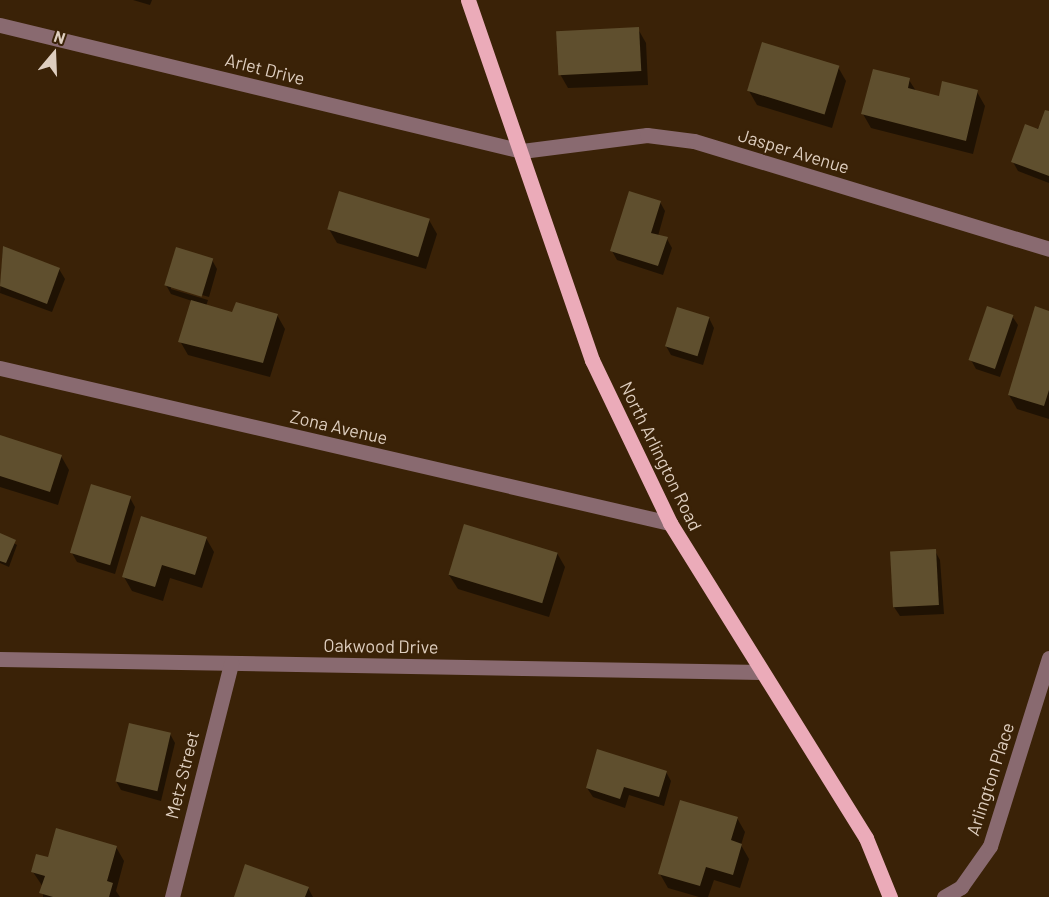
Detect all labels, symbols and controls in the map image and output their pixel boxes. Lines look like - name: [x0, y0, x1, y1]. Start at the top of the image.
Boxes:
- north arrow: [24, 24, 84, 84]
- text: N: [52, 26, 68, 47]
- street label: Arlet Drive: [223, 49, 307, 89]
- street label: Jasper Avenue: [736, 124, 852, 178]
- street label: North Arlington Road: [615, 378, 707, 534]
- street label: Zona Avenue: [288, 405, 390, 449]
- street label: Oakwood Drive: [323, 634, 439, 658]
- street label: Arlington Place: [962, 720, 1018, 838]
- street label: Metz Street: [161, 729, 203, 821]

